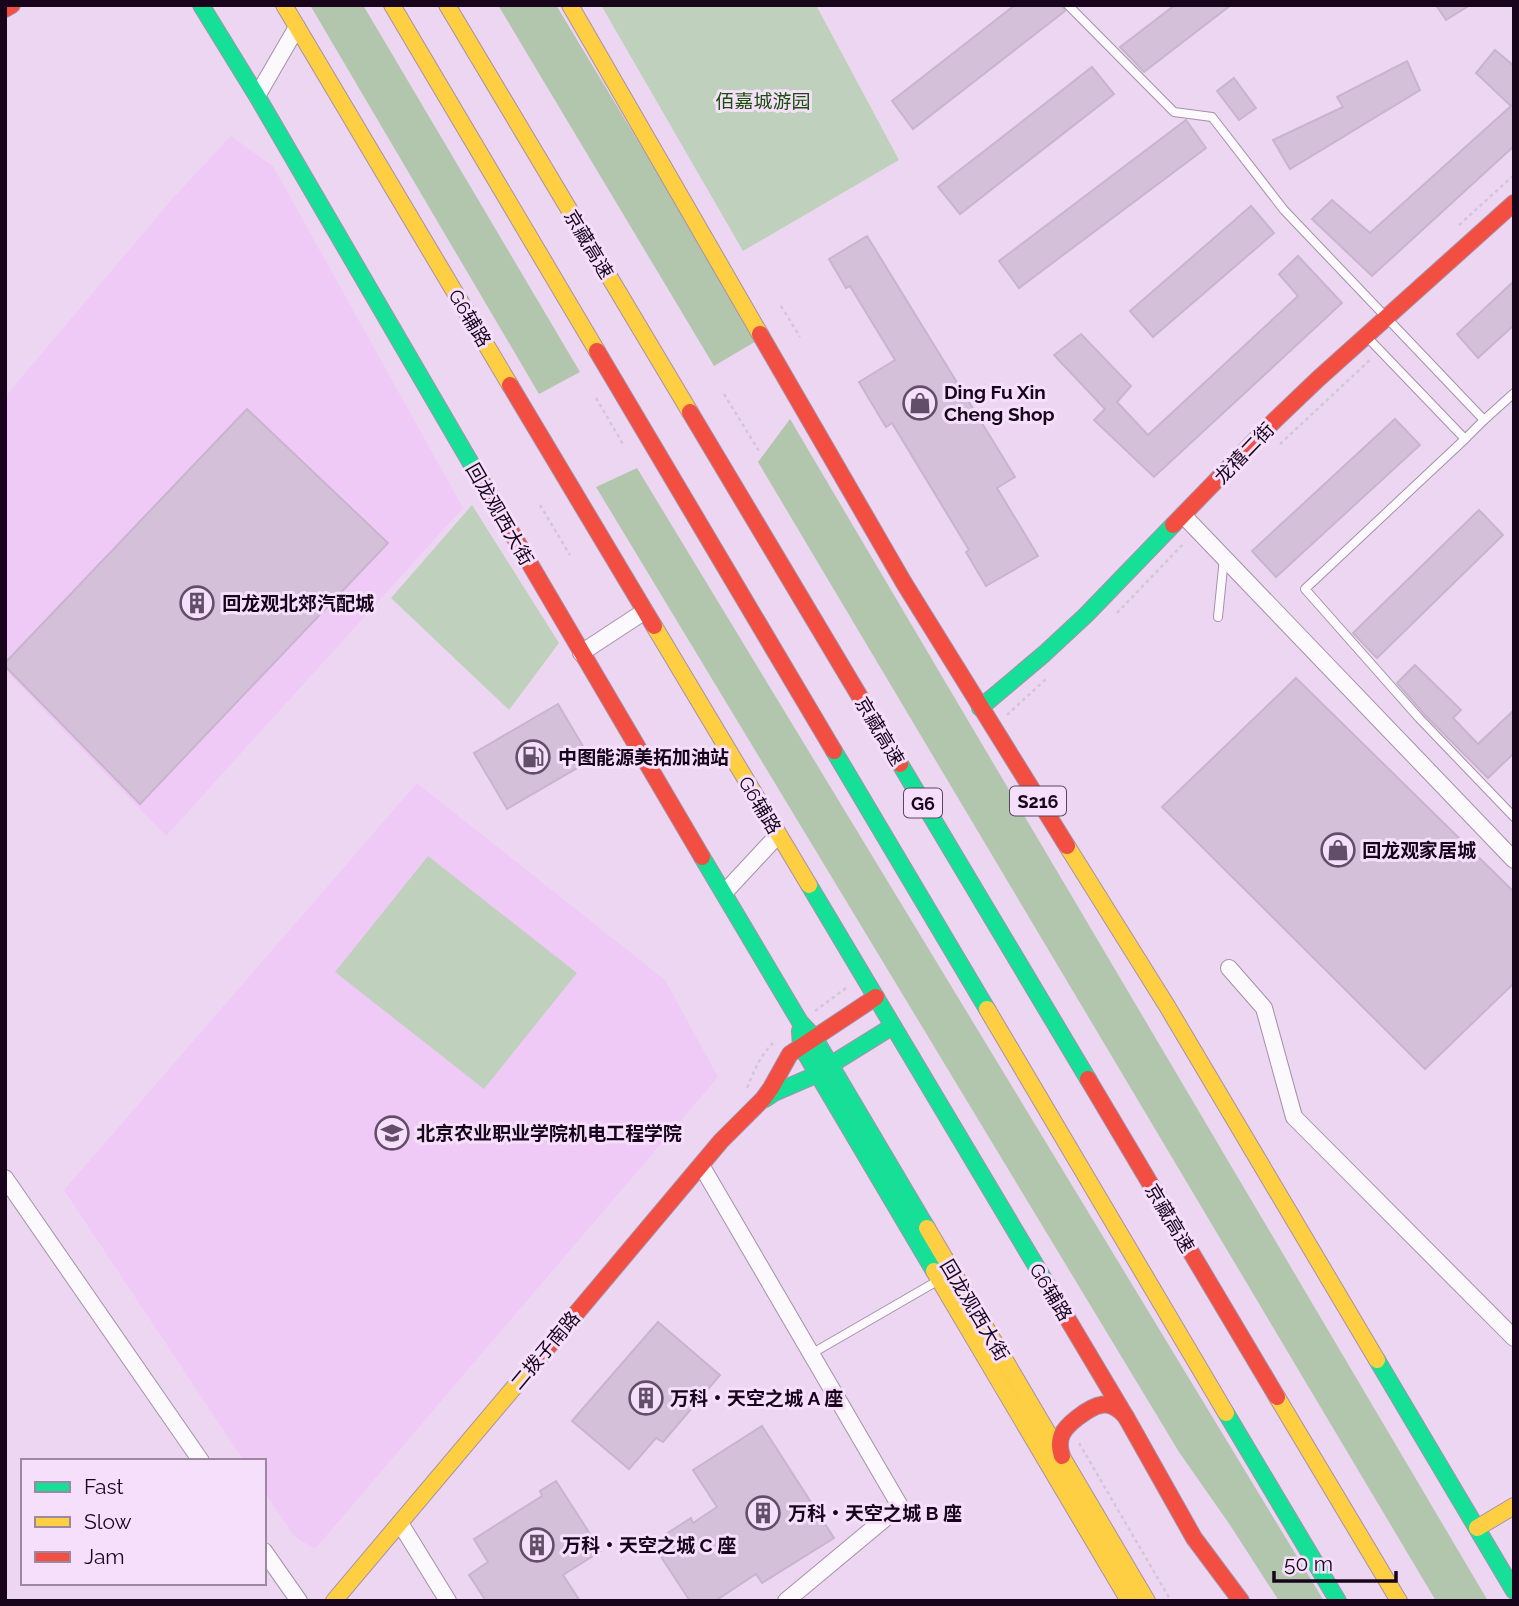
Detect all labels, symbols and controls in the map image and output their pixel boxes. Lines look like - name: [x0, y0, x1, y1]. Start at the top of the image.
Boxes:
- park label: 佰嘉城游园: [715, 90, 811, 112]
- street label: 京藏高速: [560, 206, 618, 282]
- street label: G6辅路: [444, 285, 496, 351]
- place label: Ding Fu Xin Cheng Shop: [944, 381, 1055, 425]
- shop icon: Ding Fu Xin Cheng Shop: [901, 384, 939, 422]
- street label: 龙禧二街: [1210, 418, 1278, 488]
- street label: 回龙观西大街: [462, 459, 538, 569]
- building icon: 回龙观北郊汽配城: [178, 584, 216, 622]
- place label: 回龙观北郊汽配城: [222, 592, 374, 614]
- street label: 京藏高速: [851, 693, 909, 769]
- fuel station icon: 中图能源美拓加油站: [514, 738, 552, 776]
- place label: 中图能源美拓加油站: [558, 746, 729, 768]
- street label: G6辅路: [734, 772, 786, 838]
- road number: S216: [1010, 786, 1066, 816]
- road number: G6: [904, 788, 942, 818]
- shop icon: 回龙观家居城: [1319, 831, 1357, 869]
- place label: 回龙观家居城: [1362, 839, 1476, 861]
- school or university icon: 北京农业职业学院机电工程学院: [373, 1114, 411, 1152]
- place label: 北京农业职业学院机电工程学院: [416, 1122, 682, 1144]
- street label: 京藏高速: [1141, 1180, 1199, 1256]
- street label: 回龙观西大街: [936, 1255, 1014, 1365]
- street label: G6辅路: [1025, 1259, 1077, 1325]
- street label: 二拨子南路: [506, 1307, 584, 1393]
- building icon: 万科・天空之城 A 座: [627, 1379, 665, 1417]
- place label: 万科・天空之城 A 座: [670, 1387, 843, 1409]
- legend: [21, 1459, 266, 1585]
- text: Fast: [84, 1474, 124, 1499]
- building icon: 万科・天空之城 B 座: [744, 1494, 782, 1532]
- place label: 万科・天空之城 B 座: [788, 1502, 962, 1524]
- text: Slow: [84, 1509, 132, 1534]
- building icon: 万科・天空之城 C 座: [518, 1526, 556, 1564]
- place label: 万科・天空之城 C 座: [562, 1534, 736, 1556]
- scale bar: [1274, 1540, 1396, 1584]
- text: Jam: [84, 1544, 125, 1569]
- text: 50 m: [1284, 1551, 1333, 1576]

